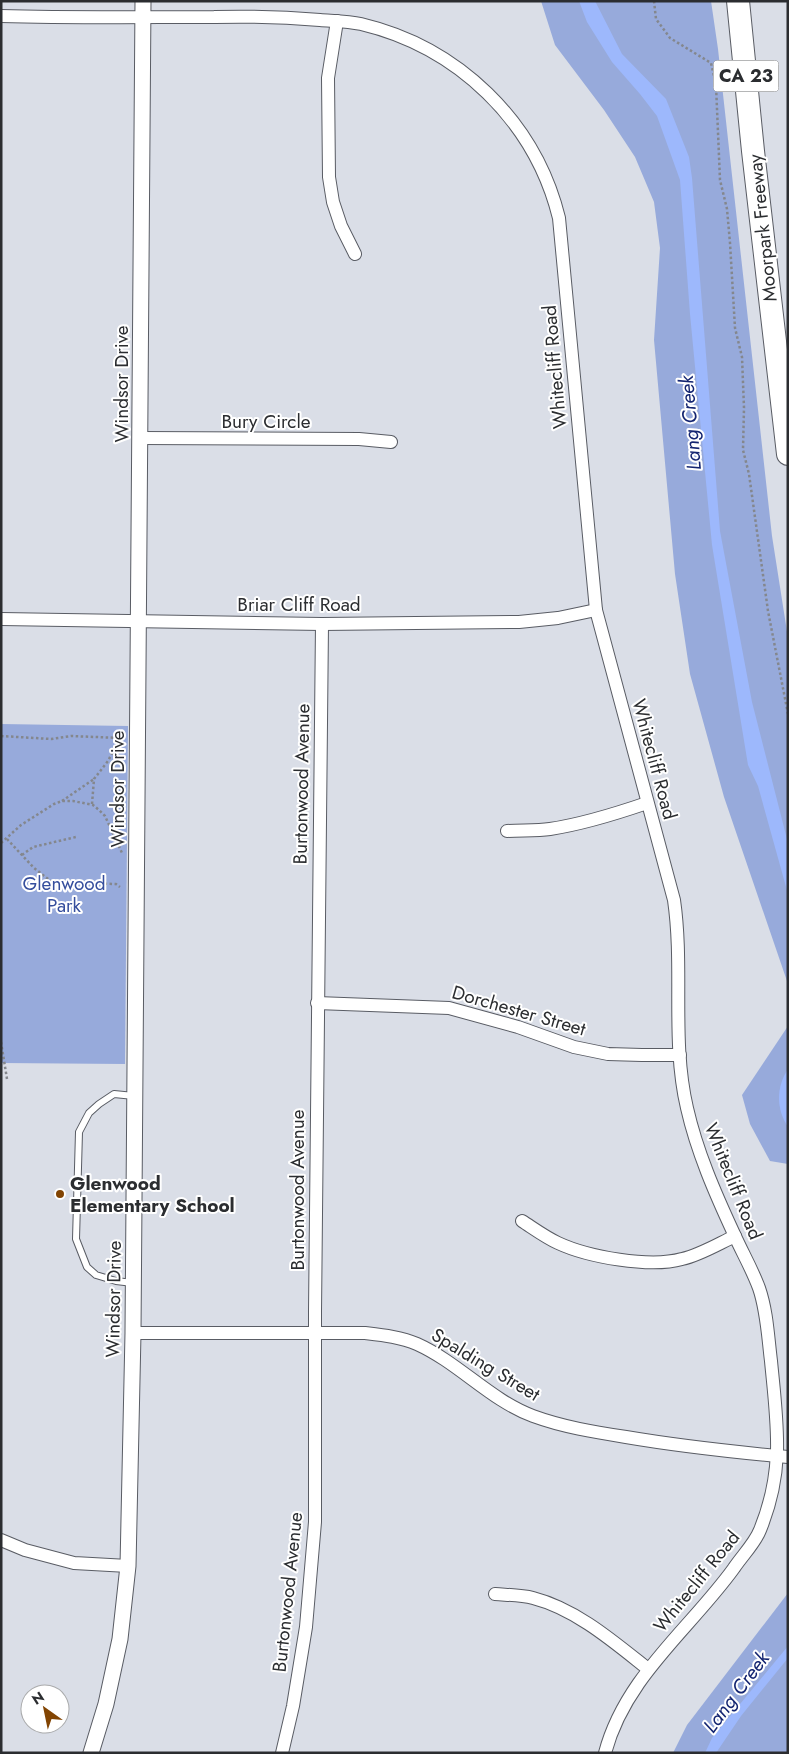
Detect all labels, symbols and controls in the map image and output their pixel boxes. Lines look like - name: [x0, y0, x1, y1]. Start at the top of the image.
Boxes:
- road number: CA 23: [714, 60, 778, 92]
- street label: Moorpark Freeway: [741, 152, 784, 303]
- street label: Whitecliff Road: [536, 304, 573, 430]
- street label: Windsor Drive: [108, 325, 135, 443]
- water label: Lang Creek: [672, 373, 709, 472]
- street label: Bury Circle: [221, 408, 311, 435]
- street label: Briar Cliff Road: [237, 591, 361, 618]
- street label: Whitecliff Road: [625, 696, 684, 823]
- street label: Burtonwood Avenue: [287, 703, 316, 865]
- street label: Windsor Drive: [104, 730, 131, 848]
- park label: Glenwood Park: [23, 870, 105, 919]
- street label: Dorchester Street: [449, 978, 589, 1043]
- street label: Burtonwood Avenue: [284, 1109, 311, 1271]
- street label: Whitecliff Road: [698, 1119, 769, 1244]
- place label: Glenwood Elementary School: [70, 1170, 235, 1219]
- marker: Glenwood Elementary School: [54, 1188, 66, 1200]
- street label: Windsor Drive: [99, 1240, 128, 1358]
- street label: Spalding Street: [426, 1321, 546, 1408]
- street label: Burtonwood Avenue: [266, 1510, 309, 1674]
- street label: Whitecliff Road: [647, 1525, 746, 1638]
- water label: Lang Creek: [696, 1644, 778, 1739]
- north arrow: [20, 1684, 70, 1734]
- text: N: [28, 1687, 48, 1710]

